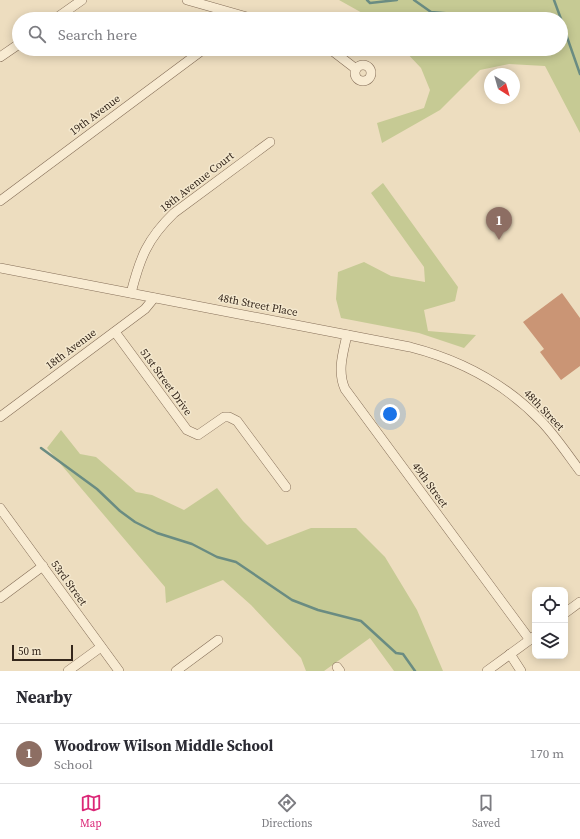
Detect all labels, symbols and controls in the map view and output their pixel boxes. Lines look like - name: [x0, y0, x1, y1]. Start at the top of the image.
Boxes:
- search box: [12, 12, 568, 56]
- icon: search: [26, 23, 48, 45]
- text: Search here: [58, 24, 137, 45]
- north arrow: [484, 68, 520, 104]
- street label: 19th Avenue: [67, 91, 124, 139]
- street label: 18th Avenue Court: [157, 148, 237, 216]
- pin: 1: [486, 207, 512, 240]
- street label: 48th Street Place: [217, 290, 300, 320]
- street label: 18th Avenue: [43, 325, 100, 373]
- street label: 51st Street Drive: [137, 345, 196, 419]
- street label: 48th Street: [520, 386, 568, 434]
- your location: [380, 404, 400, 424]
- street label: 49th Street: [409, 459, 452, 511]
- street label: 53rd Street: [47, 557, 91, 609]
- map controls: [532, 587, 568, 659]
- button: locate: [532, 587, 568, 623]
- button: layers: [532, 623, 568, 659]
- scale bar: [12, 643, 73, 662]
- text: 50 m: [18, 644, 41, 659]
- text: Nearby: [16, 685, 72, 709]
- text: Woodrow Wilson Middle School: [54, 735, 273, 756]
- text: 1: [25, 745, 33, 762]
- text: 170 m: [530, 745, 564, 762]
- text: School: [54, 756, 93, 773]
- tab: Map: [80, 792, 102, 831]
- tab: Directions: [261, 792, 312, 831]
- tab: Saved: [472, 792, 500, 831]

